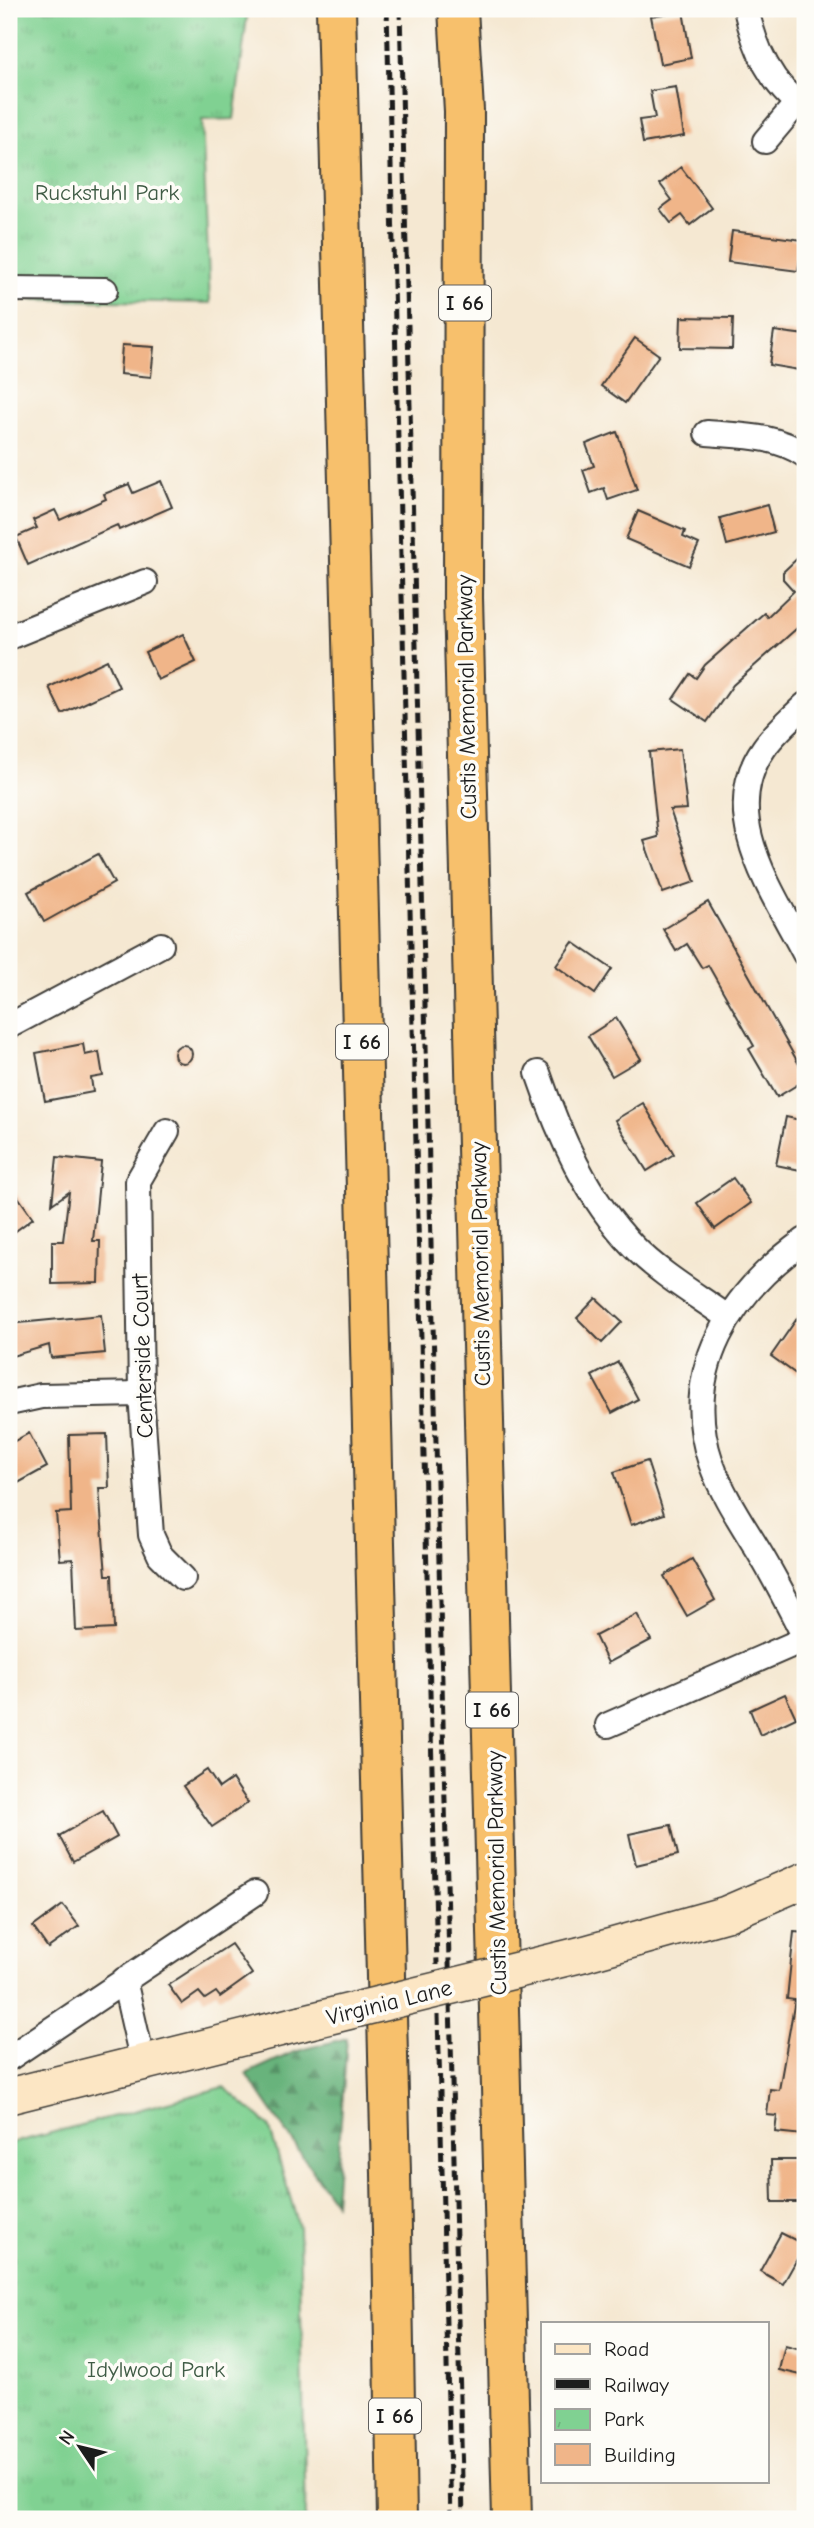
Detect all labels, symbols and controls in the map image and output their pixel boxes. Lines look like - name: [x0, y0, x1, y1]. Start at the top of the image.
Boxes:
- park label: Ruckstuhl Park: [35, 179, 179, 206]
- road number: I 66: [439, 286, 491, 320]
- street label: Custis Memorial Parkway: [451, 574, 482, 820]
- road number: I 66: [336, 1024, 388, 1060]
- street label: Custis Memorial Parkway: [465, 1141, 496, 1387]
- street label: Centerside Court: [126, 1272, 159, 1439]
- road number: I 66: [466, 1692, 518, 1728]
- street label: Custis Memorial Parkway: [481, 1750, 512, 1996]
- street label: Virginia Lane: [324, 1974, 455, 2031]
- legend: [541, 2322, 768, 2482]
- text: Road: [604, 2337, 649, 2361]
- park label: Idylwood Park: [87, 2356, 225, 2383]
- text: Railway: [604, 2373, 669, 2397]
- road number: I 66: [369, 2398, 421, 2434]
- text: Park: [604, 2407, 644, 2431]
- north arrow: [46, 2412, 116, 2482]
- text: N: [54, 2426, 79, 2449]
- text: Building: [604, 2443, 676, 2467]

